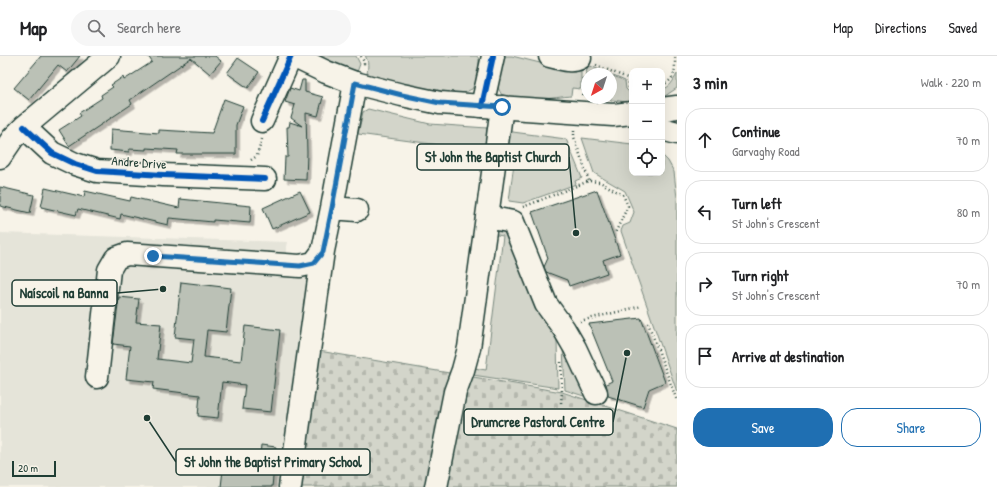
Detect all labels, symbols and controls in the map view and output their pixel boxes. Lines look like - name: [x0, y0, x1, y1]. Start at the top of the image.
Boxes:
- search box: [71, 10, 351, 46]
- text: Map: [20, 15, 47, 41]
- icon: search: [85, 17, 107, 39]
- text: Search here: [117, 17, 181, 38]
- text: Map: [833, 18, 853, 37]
- text: Directions: [875, 18, 926, 37]
- text: Saved: [948, 18, 977, 37]
- north arrow: [581, 68, 617, 104]
- map controls: [629, 68, 665, 176]
- button: +: [629, 68, 665, 104]
- text: 3 min: [693, 71, 728, 94]
- text: Walk · 220 m: [921, 73, 981, 91]
- route start: [493, 98, 511, 116]
- button: −: [629, 104, 665, 140]
- text: Continue: [732, 121, 780, 142]
- icon: ahead: [694, 129, 716, 151]
- text: 70 m: [956, 131, 980, 149]
- button: locate: [629, 140, 665, 176]
- text: Garvaghy Road: [732, 142, 800, 160]
- callout: St John the Baptist Church: [417, 144, 569, 170]
- text: St John the Baptist Church: [425, 147, 561, 168]
- street label: Andre Drive: [111, 151, 167, 173]
- text: Turn left: [732, 193, 782, 214]
- icon: left: [694, 201, 716, 223]
- text: 80 m: [957, 203, 980, 221]
- text: St John's Crescent: [732, 214, 820, 232]
- route end: [144, 247, 162, 265]
- text: Turn right: [732, 265, 788, 286]
- icon: right: [694, 273, 716, 295]
- text: 70 m: [956, 275, 980, 293]
- callout: Naíscoil na Banna: [12, 280, 117, 306]
- text: Naíscoil na Banna: [20, 283, 109, 302]
- text: St John's Crescent: [732, 286, 820, 304]
- icon: arrive: [694, 345, 716, 367]
- text: Arrive at destination: [732, 346, 844, 367]
- button: Save: [693, 408, 833, 447]
- button: Share: [841, 408, 981, 447]
- callout: Drumcree Pastoral Centre: [464, 409, 613, 435]
- text: Drumcree Pastoral Centre: [471, 412, 605, 431]
- callout: St John the Baptist Primary School: [176, 449, 370, 475]
- text: St John the Baptist Primary School: [184, 452, 362, 473]
- scale bar: [12, 459, 56, 478]
- text: 20 m: [18, 461, 38, 475]

